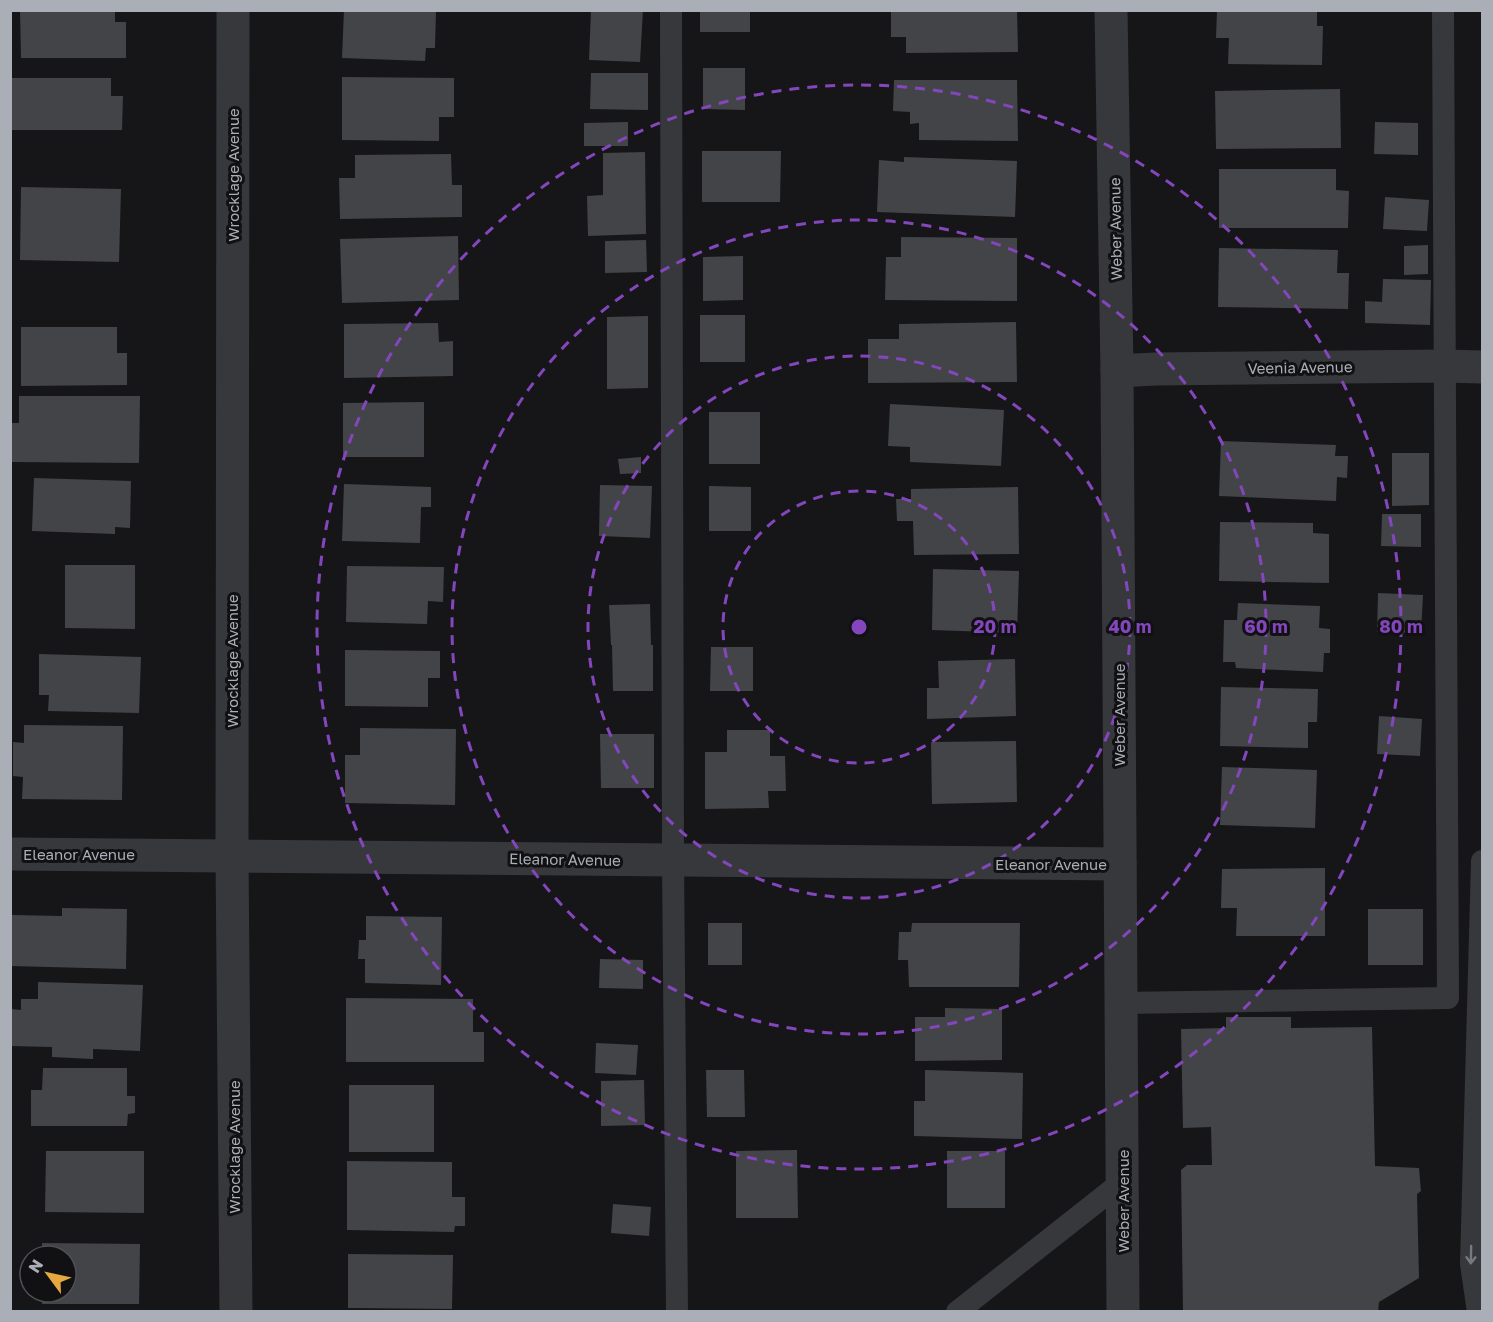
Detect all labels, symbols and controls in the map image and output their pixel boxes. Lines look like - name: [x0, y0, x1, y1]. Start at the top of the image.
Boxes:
- street label: Wrocklage Avenue: [224, 108, 242, 242]
- street label: Weber Avenue: [1105, 177, 1125, 281]
- street label: Veenia Avenue: [1247, 357, 1353, 377]
- street label: Wrocklage Avenue: [223, 594, 241, 728]
- text: 20 m: [974, 615, 1016, 637]
- text: 40 m: [1108, 615, 1152, 637]
- text: 60 m: [1244, 615, 1288, 637]
- text: 80 m: [1379, 615, 1423, 637]
- centre of rings: [849, 617, 869, 637]
- street label: Weber Avenue: [1110, 663, 1128, 766]
- street label: Eleanor Avenue: [23, 845, 135, 863]
- street label: Eleanor Avenue: [509, 849, 621, 869]
- street label: Eleanor Avenue: [995, 855, 1107, 873]
- street label: Wrocklage Avenue: [225, 1080, 243, 1214]
- street label: Weber Avenue: [1114, 1149, 1132, 1252]
- north arrow: [18, 1244, 78, 1304]
- one-way arrow: [1466, 1245, 1477, 1265]
- text: N: [24, 1255, 47, 1276]

